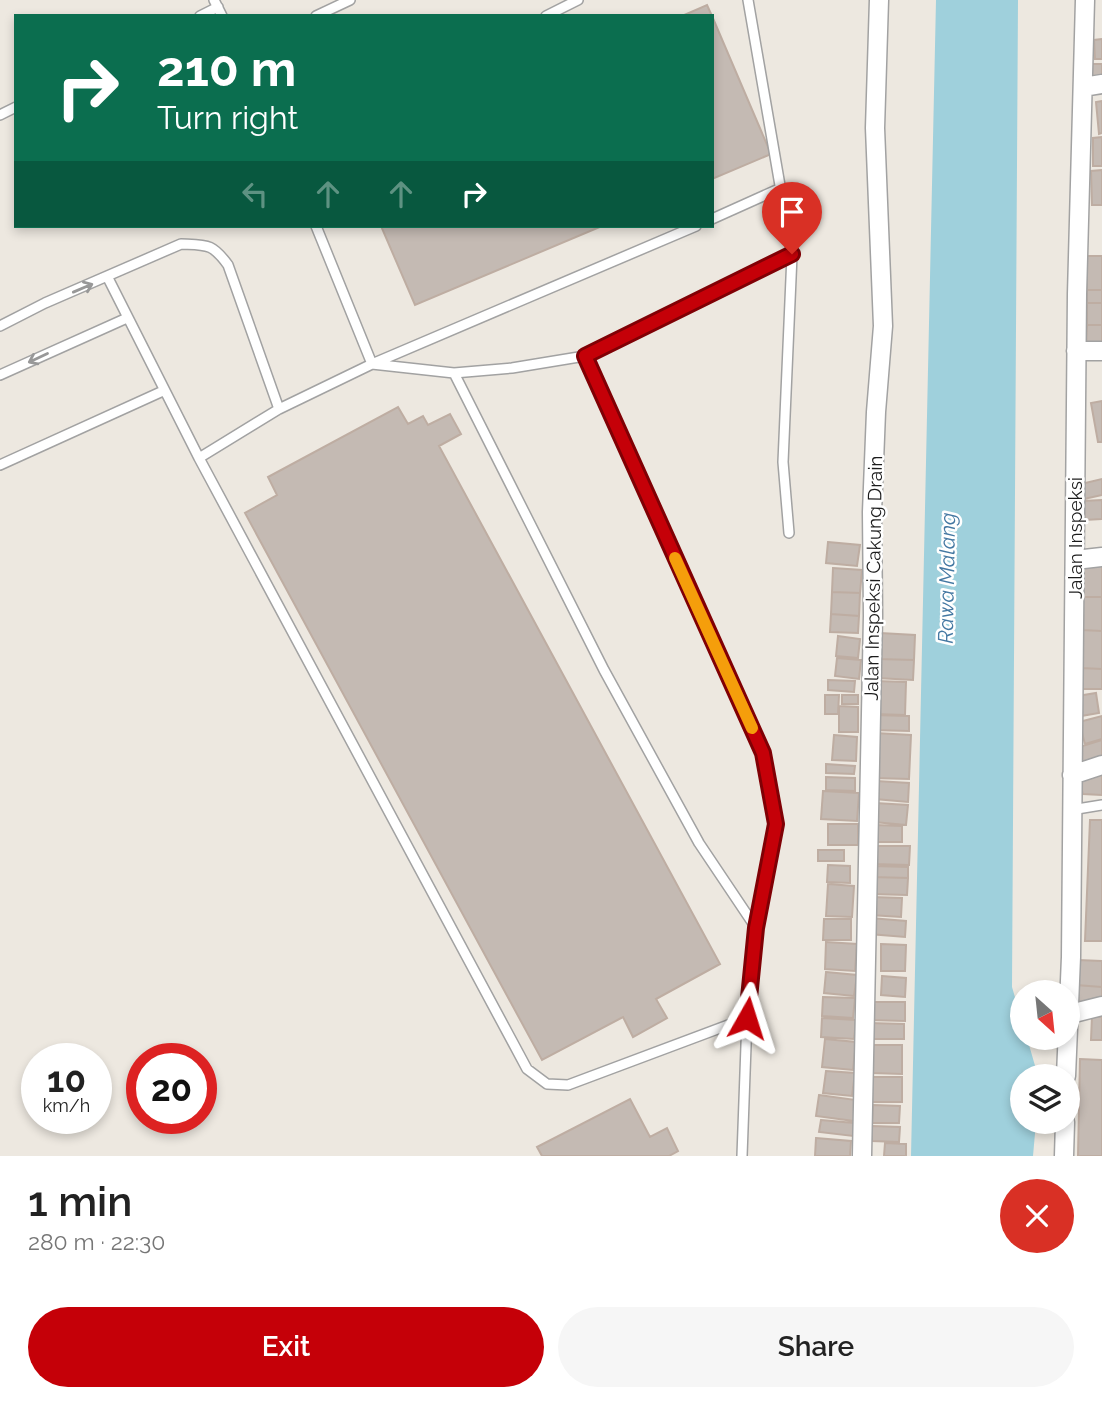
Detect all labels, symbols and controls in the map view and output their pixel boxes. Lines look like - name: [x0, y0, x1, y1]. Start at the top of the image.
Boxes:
- text: 210 m: [157, 40, 296, 97]
- icon: right: [42, 42, 133, 133]
- text: Turn right: [157, 99, 298, 136]
- icon: left: [236, 175, 274, 213]
- icon: ahead: [309, 175, 347, 213]
- icon: ahead: [382, 175, 420, 213]
- icon: right: [455, 175, 493, 213]
- pin: [762, 182, 822, 254]
- icon: arrive: [773, 193, 811, 231]
- one-way arrow: [71, 281, 93, 294]
- one-way arrow: [28, 351, 49, 365]
- street label: Jalan Inspeksi Cakung Drain: [860, 455, 886, 701]
- street label: Jalan Inspeksi: [1064, 477, 1086, 599]
- water label: Rawa Malang: [933, 512, 960, 644]
- north arrow: [1010, 980, 1080, 1050]
- map controls: [1010, 980, 1080, 1134]
- position arrow: [710, 981, 784, 1055]
- speed limit sign: 20: [126, 1043, 217, 1134]
- text: 10: [47, 1059, 86, 1100]
- button: layers: [1010, 1064, 1080, 1134]
- text: km/h: [43, 1095, 90, 1116]
- text: 1 min: [28, 1177, 132, 1226]
- button: close: [1000, 1179, 1074, 1253]
- text: 280 m · 22:30: [28, 1228, 165, 1255]
- button: Exit: [28, 1307, 544, 1387]
- button: Share: [558, 1307, 1074, 1387]

